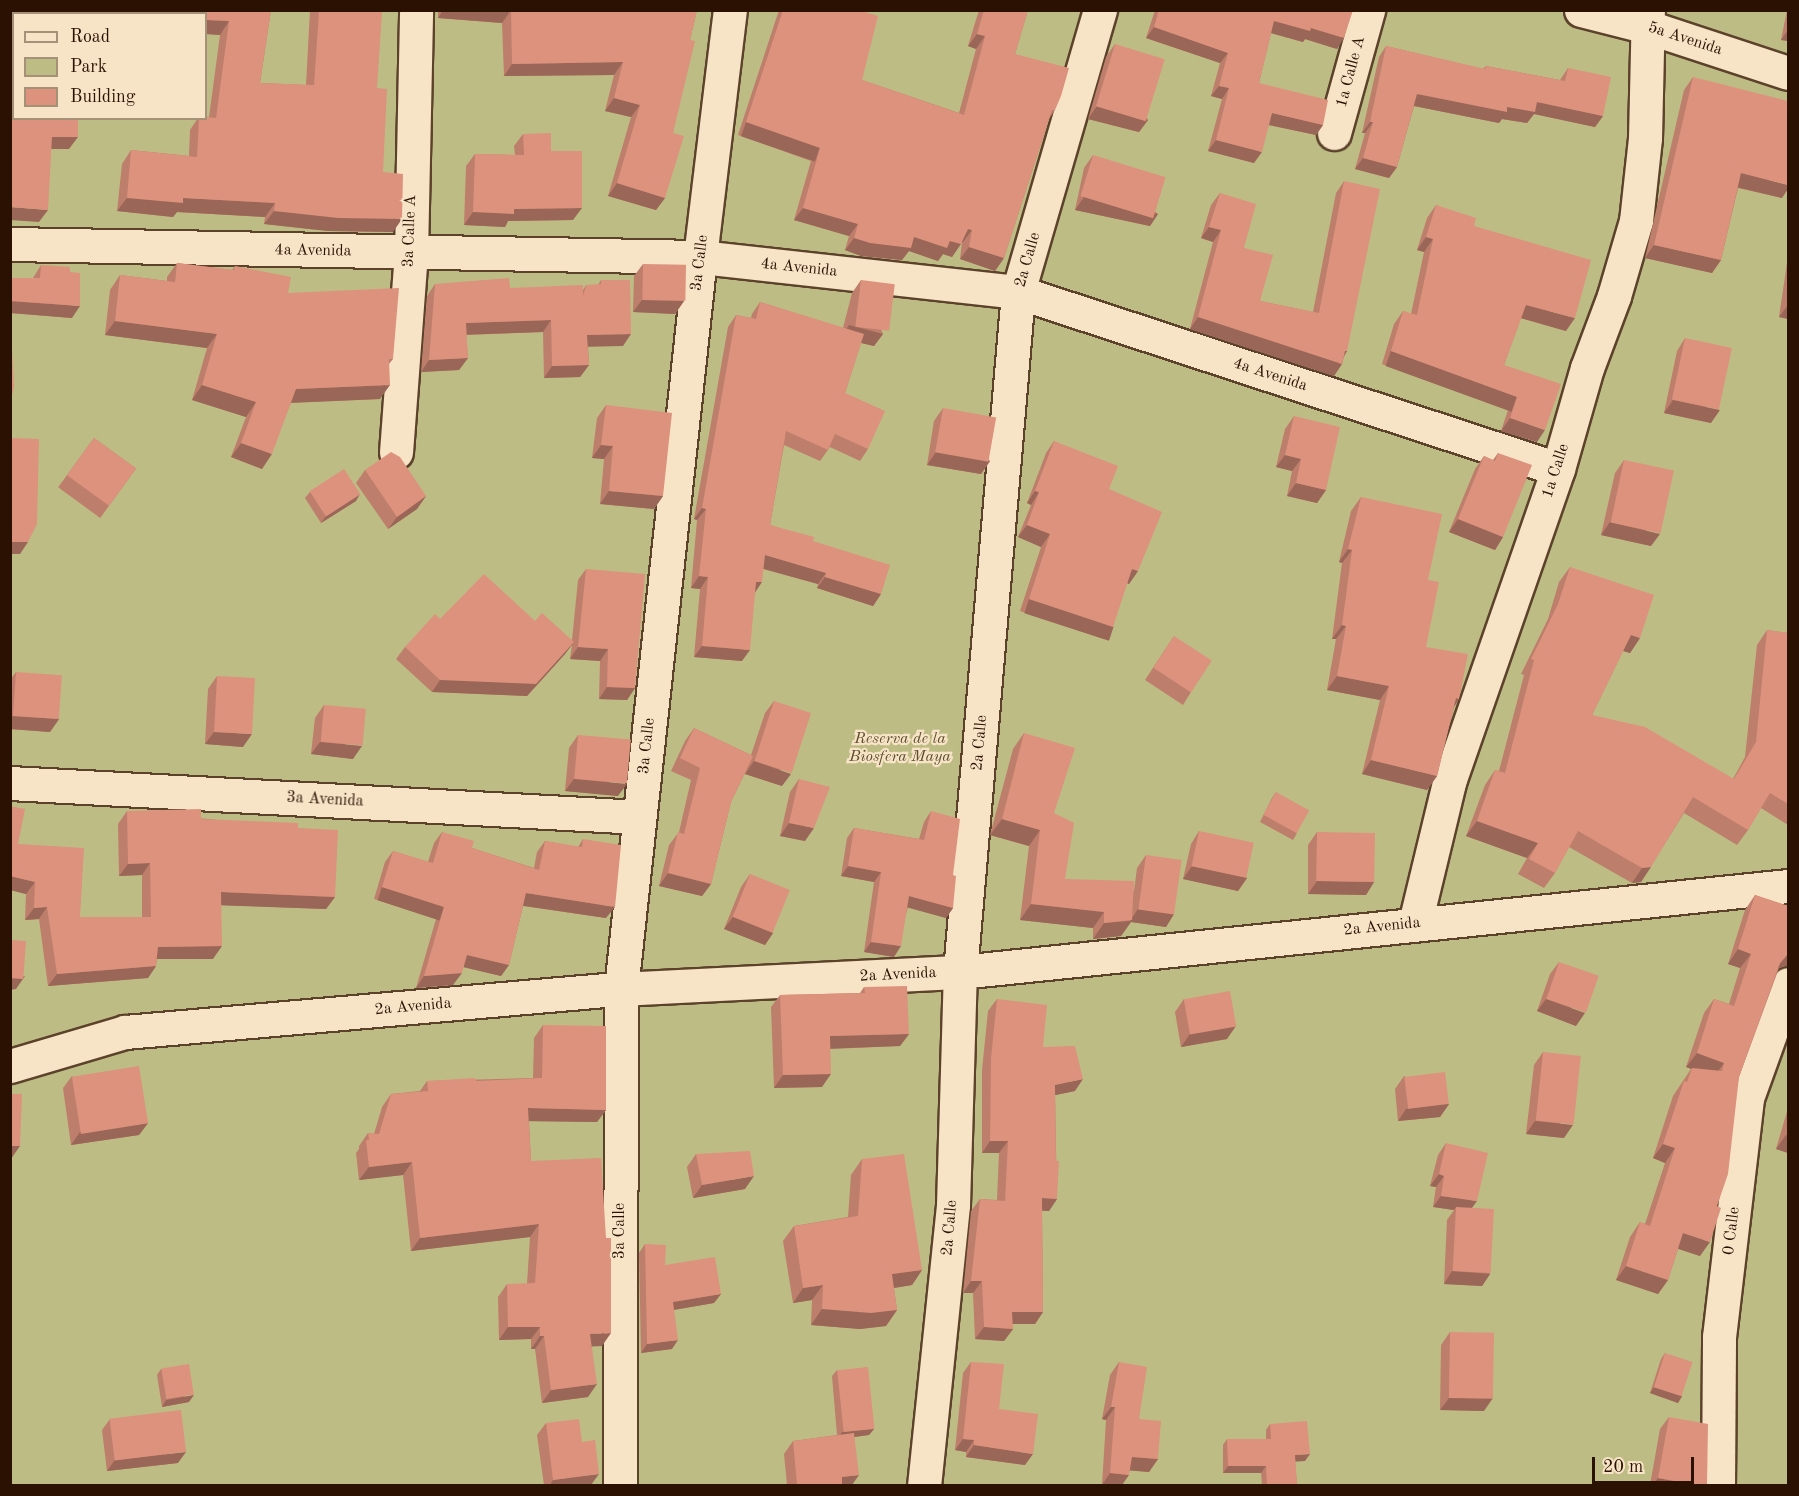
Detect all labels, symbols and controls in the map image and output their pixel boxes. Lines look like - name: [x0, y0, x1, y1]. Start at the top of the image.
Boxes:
- legend: [12, 12, 207, 120]
- street label: 5a Avenida: [1645, 18, 1725, 60]
- text: Road: [70, 28, 110, 46]
- street label: 1a Calle A: [1332, 34, 1370, 110]
- text: Park: [70, 58, 107, 76]
- text: Building: [70, 88, 135, 106]
- street label: 3a Calle A: [399, 194, 421, 268]
- street label: 2a Calle: [1011, 230, 1045, 290]
- street label: 3a Calle: [687, 234, 713, 292]
- street label: 4a Avenida: [274, 241, 352, 261]
- street label: 4a Avenida: [760, 254, 838, 282]
- street label: 4a Avenida: [1230, 354, 1310, 396]
- street label: 1a Calle: [1538, 441, 1574, 501]
- street label: 2a Calle: [968, 714, 992, 772]
- street label: 3a Calle: [635, 717, 659, 775]
- park label: Reserva de la Biosfera Maya: [849, 729, 951, 767]
- street label: 3a Avenida: [286, 788, 364, 812]
- street label: 2a Avenida: [1343, 913, 1421, 941]
- street label: 2a Avenida: [859, 963, 937, 987]
- street label: 2a Avenida: [374, 994, 452, 1020]
- street label: 2a Calle: [938, 1199, 962, 1257]
- street label: 3a Calle: [610, 1203, 630, 1259]
- street label: 0 Calle: [1720, 1206, 1744, 1256]
- scale bar: [1595, 1445, 1697, 1483]
- text: 20 m: [1603, 1458, 1643, 1476]

